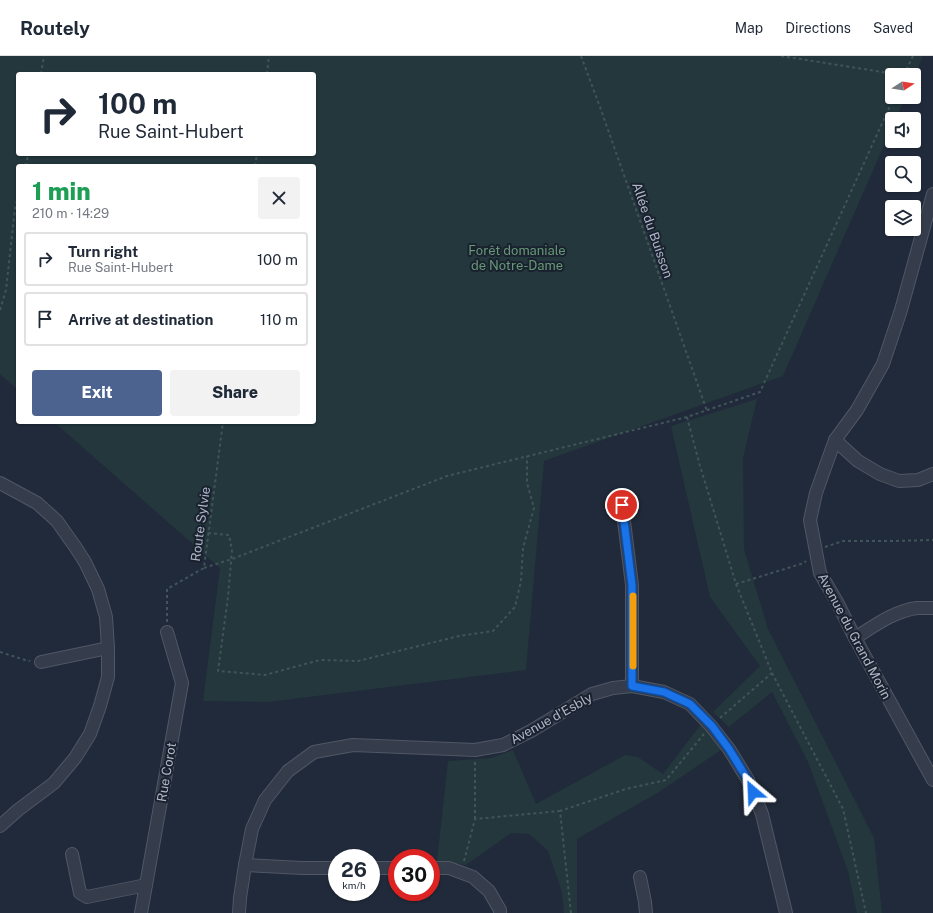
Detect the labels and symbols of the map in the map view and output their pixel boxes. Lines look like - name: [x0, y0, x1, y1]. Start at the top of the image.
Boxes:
- north arrow: [885, 68, 921, 104]
- street label: Allée du Buisson: [629, 180, 676, 280]
- park label: Forêt domaniale de Notre-Dame: [468, 243, 566, 273]
- street label: Route Sylvie: [188, 486, 213, 562]
- pin: [605, 488, 639, 522]
- street label: Avenue du Grand Morin: [815, 571, 894, 702]
- street label: Avenue d'Esbly: [508, 690, 595, 747]
- street label: Rue Corot: [154, 741, 179, 803]
- position arrow: [732, 771, 774, 813]
- speed limit sign: 30: [388, 849, 440, 901]

